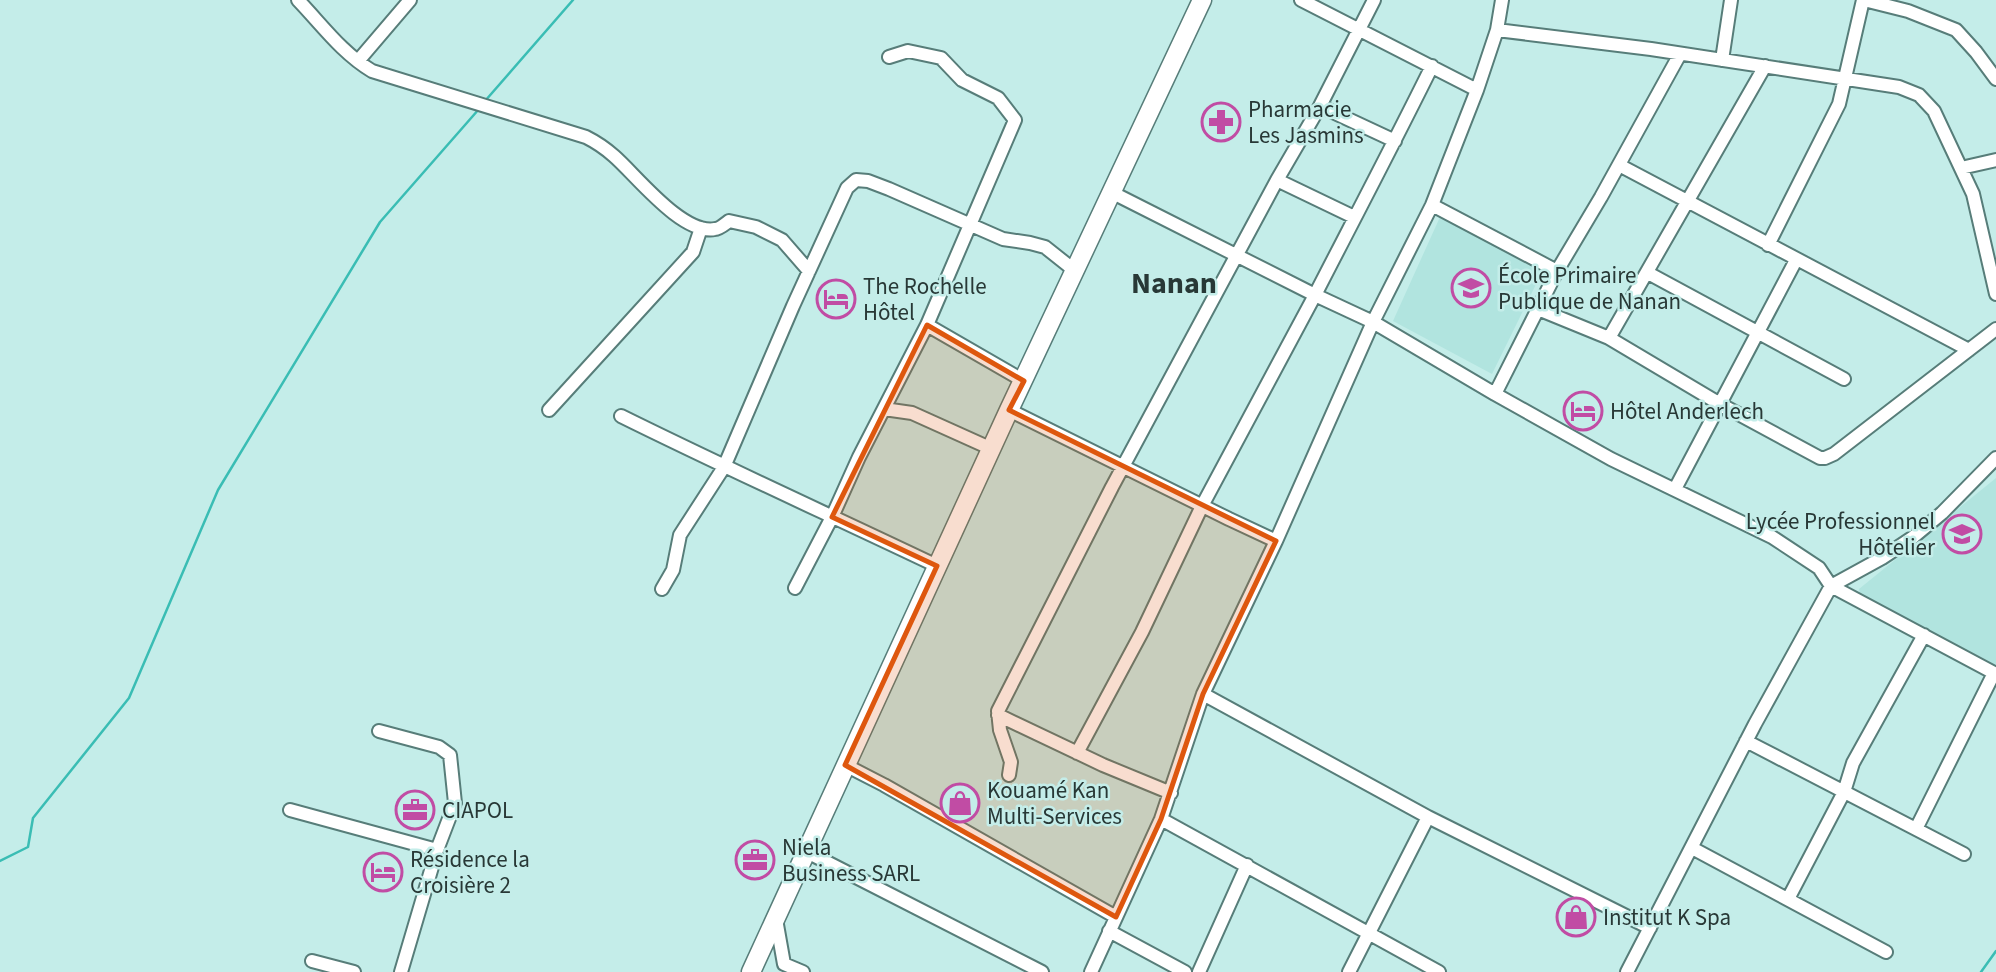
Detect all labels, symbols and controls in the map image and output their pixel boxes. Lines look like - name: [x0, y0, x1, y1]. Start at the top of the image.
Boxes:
- place label: Pharmacie Les Jasmins: [1248, 93, 1364, 152]
- pharmacy icon: Pharmacie Les Jasmins: [1200, 101, 1242, 143]
- place label: École Primaire Publique de Nanan: [1498, 259, 1681, 318]
- district label: Nanan: [1131, 262, 1217, 305]
- school or university icon: École Primaire Publique de Nanan: [1450, 267, 1492, 309]
- place label: The Rochelle Hôtel: [863, 270, 987, 329]
- hotel icon: The Rochelle Hôtel: [815, 278, 857, 320]
- hotel icon: Hôtel Anderlech: [1562, 390, 1604, 432]
- place label: Hôtel Anderlech: [1610, 395, 1764, 428]
- place label: Lycée Professionnel Hôtelier: [1746, 505, 1936, 564]
- school or university icon: Lycée Professionnel Hôtelier: [1941, 513, 1983, 555]
- place label: Kouamé Kan Multi-Services: [987, 774, 1122, 833]
- shop icon: Kouamé Kan Multi-Services: [939, 782, 981, 824]
- office icon: CIAPOL: [394, 789, 436, 831]
- place label: CIAPOL: [442, 794, 513, 827]
- place label: Niela Business SARL: [782, 831, 920, 890]
- office icon: Niela Business SARL: [734, 839, 776, 881]
- place label: Résidence la Croisière 2: [410, 843, 530, 902]
- hotel icon: Résidence la Croisière 2: [362, 851, 404, 893]
- shop icon: Institut K Spa: [1555, 896, 1597, 938]
- place label: Institut K Spa: [1603, 901, 1731, 934]

